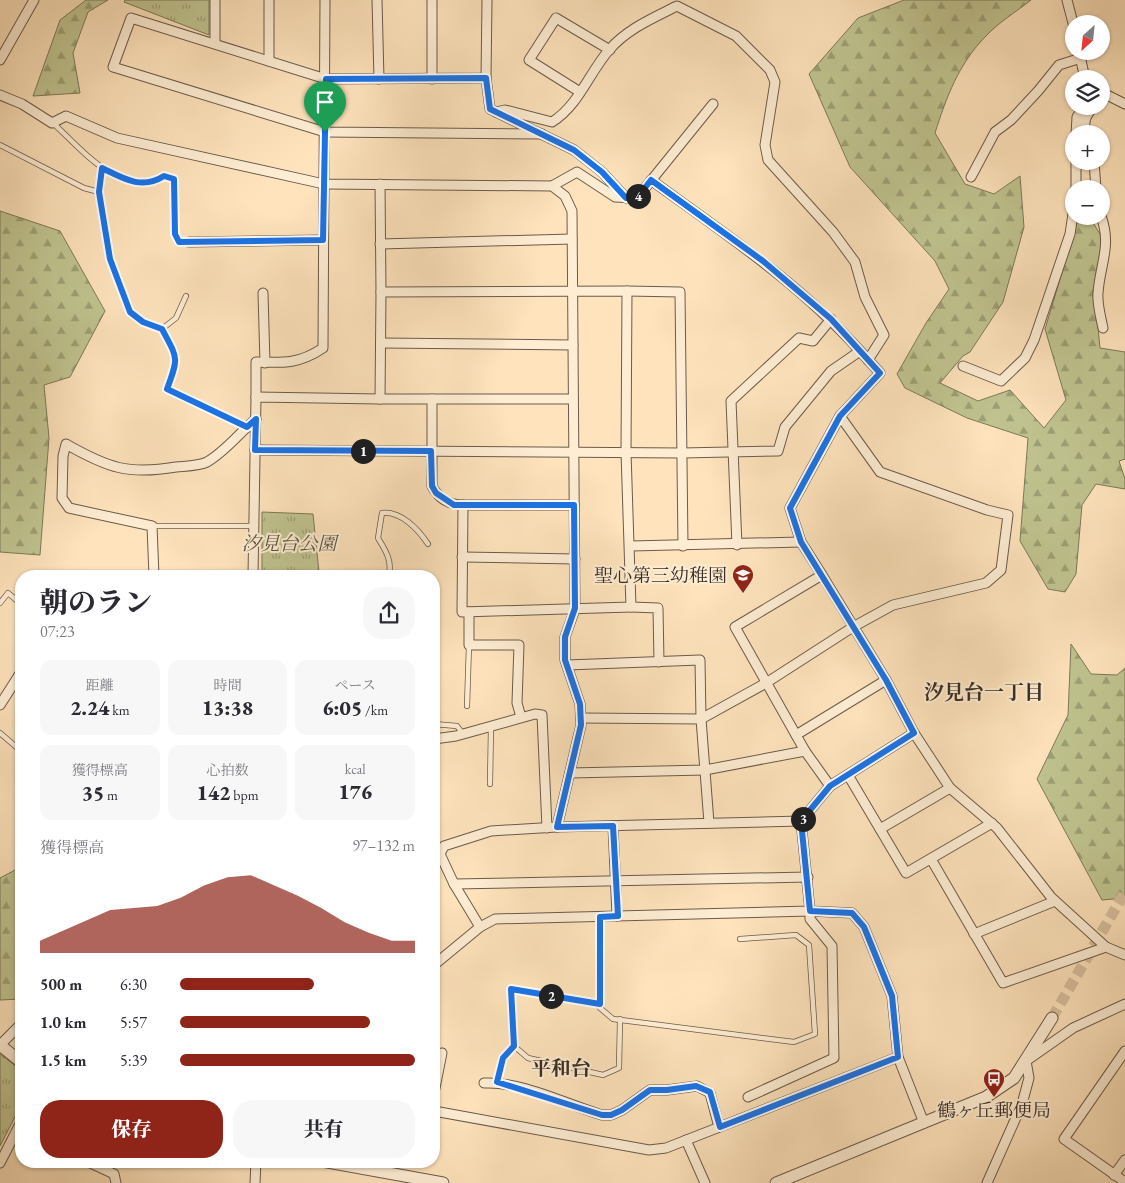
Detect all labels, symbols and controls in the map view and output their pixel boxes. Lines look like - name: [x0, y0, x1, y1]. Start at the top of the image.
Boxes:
- north arrow: [1065, 15, 1110, 60]
- map controls: [1065, 15, 1110, 225]
- button: layers: [1065, 70, 1110, 115]
- pin: [304, 81, 346, 132]
- icon: arrive: [311, 88, 339, 116]
- button: +: [1065, 125, 1110, 170]
- button: −: [1065, 180, 1110, 225]
- pin: 4: [626, 184, 650, 208]
- text: 4: [635, 187, 642, 205]
- pin: 1: [350, 438, 376, 464]
- text: 1: [360, 442, 367, 460]
- park label: 汐見台公園: [241, 531, 339, 556]
- place label: 聖心第三幼稚園: [594, 563, 727, 588]
- school or university icon: 聖心第三幼稚園: [731, 563, 755, 594]
- text: 朝のラン: [40, 584, 152, 620]
- button: share: [363, 587, 415, 639]
- text: 07:23: [40, 621, 75, 642]
- text: 距離: [86, 676, 114, 694]
- text: 時間: [213, 676, 241, 694]
- text: ペース: [335, 676, 376, 694]
- district label: 汐見台一丁目: [924, 679, 1044, 705]
- text: 2.24: [70, 694, 109, 721]
- text: 13:38: [202, 694, 253, 721]
- text: 6:05: [322, 694, 362, 721]
- text: km: [109, 701, 130, 719]
- text: /km: [362, 701, 388, 719]
- text: kcal: [345, 760, 366, 778]
- text: 獲得標高: [72, 761, 128, 779]
- text: 心拍数: [206, 761, 248, 779]
- text: 176: [338, 778, 372, 805]
- text: 35: [82, 779, 104, 806]
- text: 142: [196, 779, 230, 806]
- text: m: [104, 786, 118, 804]
- text: bpm: [230, 786, 259, 804]
- pin: 3: [790, 806, 816, 832]
- text: 3: [800, 810, 807, 828]
- text: 97–132 m: [352, 835, 415, 856]
- text: 獲得標高: [40, 837, 104, 858]
- text: 500 m: [40, 974, 82, 995]
- text: 6:30: [120, 974, 147, 995]
- pin: 2: [538, 984, 564, 1008]
- text: 2: [548, 987, 555, 1005]
- text: 1.0 km: [40, 1012, 86, 1033]
- text: 5:57: [120, 1012, 147, 1033]
- text: 1.5 km: [40, 1050, 86, 1071]
- text: 5:39: [120, 1050, 147, 1071]
- district label: 平和台: [531, 1055, 591, 1081]
- bus stop icon: 鶴ヶ丘郵便局: [982, 1067, 1006, 1098]
- place label: 鶴ヶ丘郵便局: [937, 1098, 1051, 1123]
- button: 保存: [40, 1100, 223, 1158]
- button: 共有: [233, 1100, 415, 1158]

